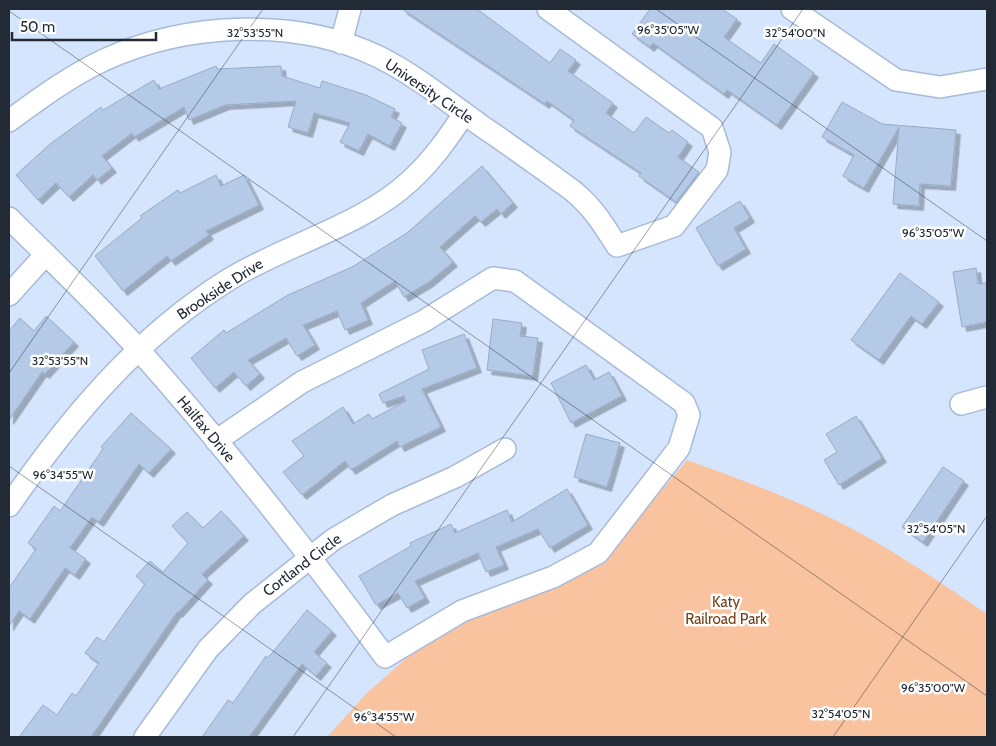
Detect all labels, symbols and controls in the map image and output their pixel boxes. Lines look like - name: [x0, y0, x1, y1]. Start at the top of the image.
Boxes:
- scale bar: [12, 10, 156, 42]
- text: 50 m: [20, 18, 55, 36]
- text: 96°35'05"W: [637, 22, 700, 37]
- text: 32°53'55"N: [227, 25, 283, 40]
- text: 32°54'00"N: [765, 25, 825, 40]
- street label: University Circle: [381, 55, 477, 127]
- text: 96°35'05"W: [902, 225, 965, 240]
- street label: Brookside Drive: [174, 254, 267, 324]
- text: 32°53'55"N: [32, 353, 88, 368]
- street label: Hailfax Drive: [173, 392, 239, 466]
- text: 96°34'55"W: [33, 467, 94, 482]
- text: 32°54'05"N: [907, 521, 965, 536]
- street label: Cortland Circle: [259, 530, 345, 600]
- park label: Katy Railroad Park: [685, 593, 767, 628]
- text: 96°35'00"W: [901, 680, 966, 695]
- text: 32°54'05"N: [812, 706, 870, 721]
- text: 96°34'55"W: [354, 709, 415, 724]

